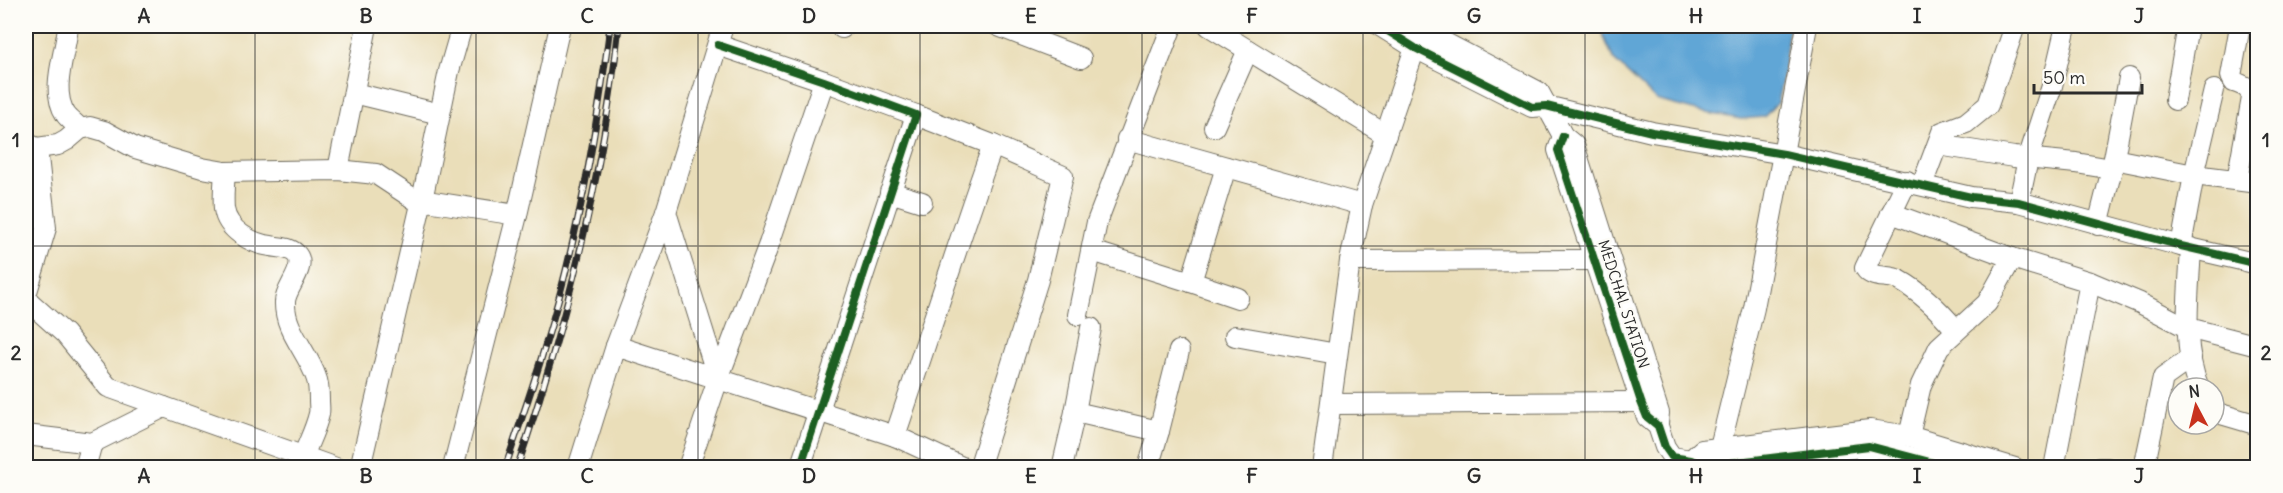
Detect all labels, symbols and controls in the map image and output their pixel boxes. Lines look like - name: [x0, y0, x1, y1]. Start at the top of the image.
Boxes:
- text: A: [138, 3, 151, 28]
- text: B: [359, 3, 373, 28]
- text: C: [580, 3, 594, 28]
- text: D: [802, 3, 816, 28]
- text: E: [1025, 3, 1037, 28]
- text: F: [1246, 3, 1258, 28]
- text: G: [1467, 3, 1481, 28]
- text: H: [1689, 3, 1703, 28]
- text: I: [1913, 3, 1922, 28]
- text: J: [2134, 3, 2145, 28]
- scale bar: [2034, 57, 2142, 95]
- text: 50 m: [2043, 66, 2085, 89]
- text: 1: [12, 127, 20, 152]
- text: 1: [2262, 127, 2270, 152]
- street label: MEDCHAL STATION: [1594, 237, 1654, 371]
- text: 2: [11, 340, 22, 365]
- text: 2: [2261, 340, 2272, 365]
- north arrow: [2166, 376, 2226, 436]
- text: N: [2187, 381, 2201, 402]
- text: A: [138, 463, 151, 488]
- text: B: [359, 463, 373, 488]
- text: C: [580, 463, 594, 488]
- text: D: [802, 463, 816, 488]
- text: E: [1025, 463, 1037, 488]
- text: F: [1246, 463, 1258, 488]
- text: G: [1467, 463, 1481, 488]
- text: H: [1689, 463, 1703, 488]
- text: I: [1913, 463, 1922, 488]
- text: J: [2134, 463, 2145, 488]

